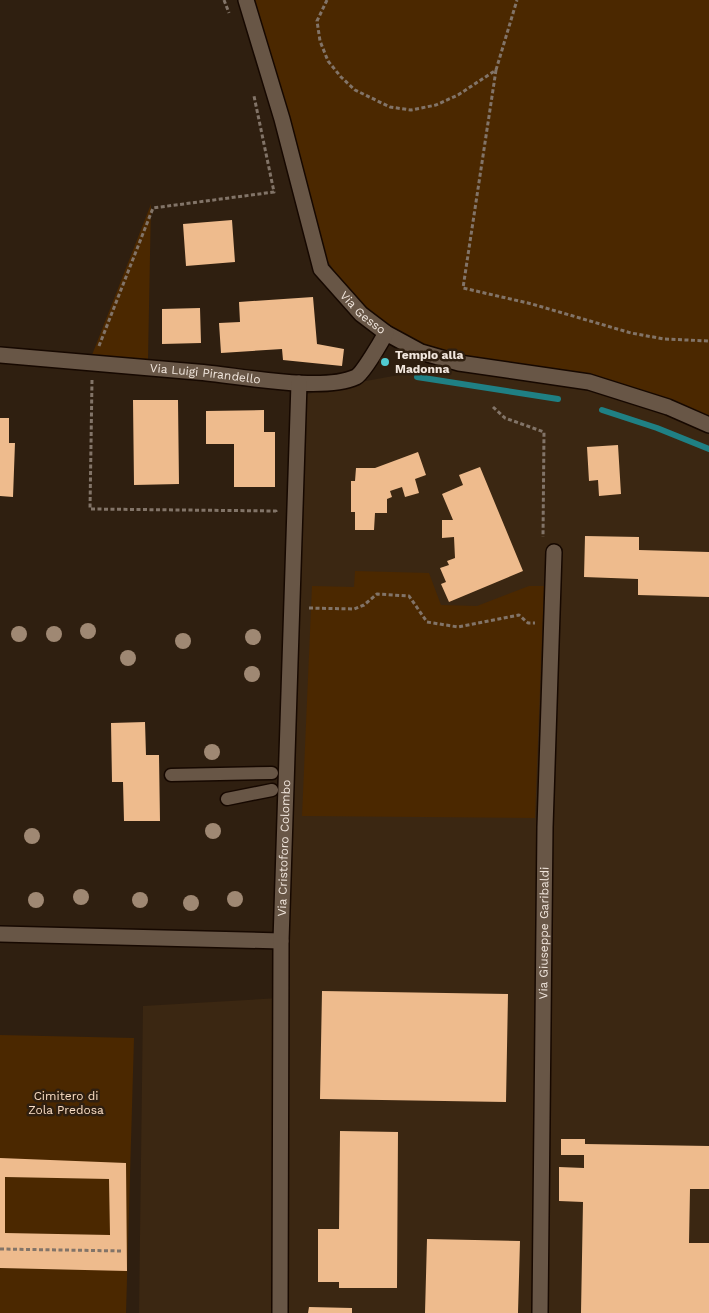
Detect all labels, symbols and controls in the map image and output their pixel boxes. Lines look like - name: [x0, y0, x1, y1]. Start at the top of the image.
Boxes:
- street label: Via Gesso: [337, 288, 388, 337]
- place label: Tempio alla Madonna: [395, 348, 463, 376]
- marker: Tempio alla Madonna: [379, 356, 391, 368]
- street label: Via Luigi Pirandello: [149, 361, 261, 387]
- street label: Via Cristoforo Colombo: [275, 780, 293, 917]
- street label: Via Giuseppe Garibaldi: [536, 867, 552, 999]
- park label: Cimitero di Zola Predosa: [28, 1089, 104, 1117]

